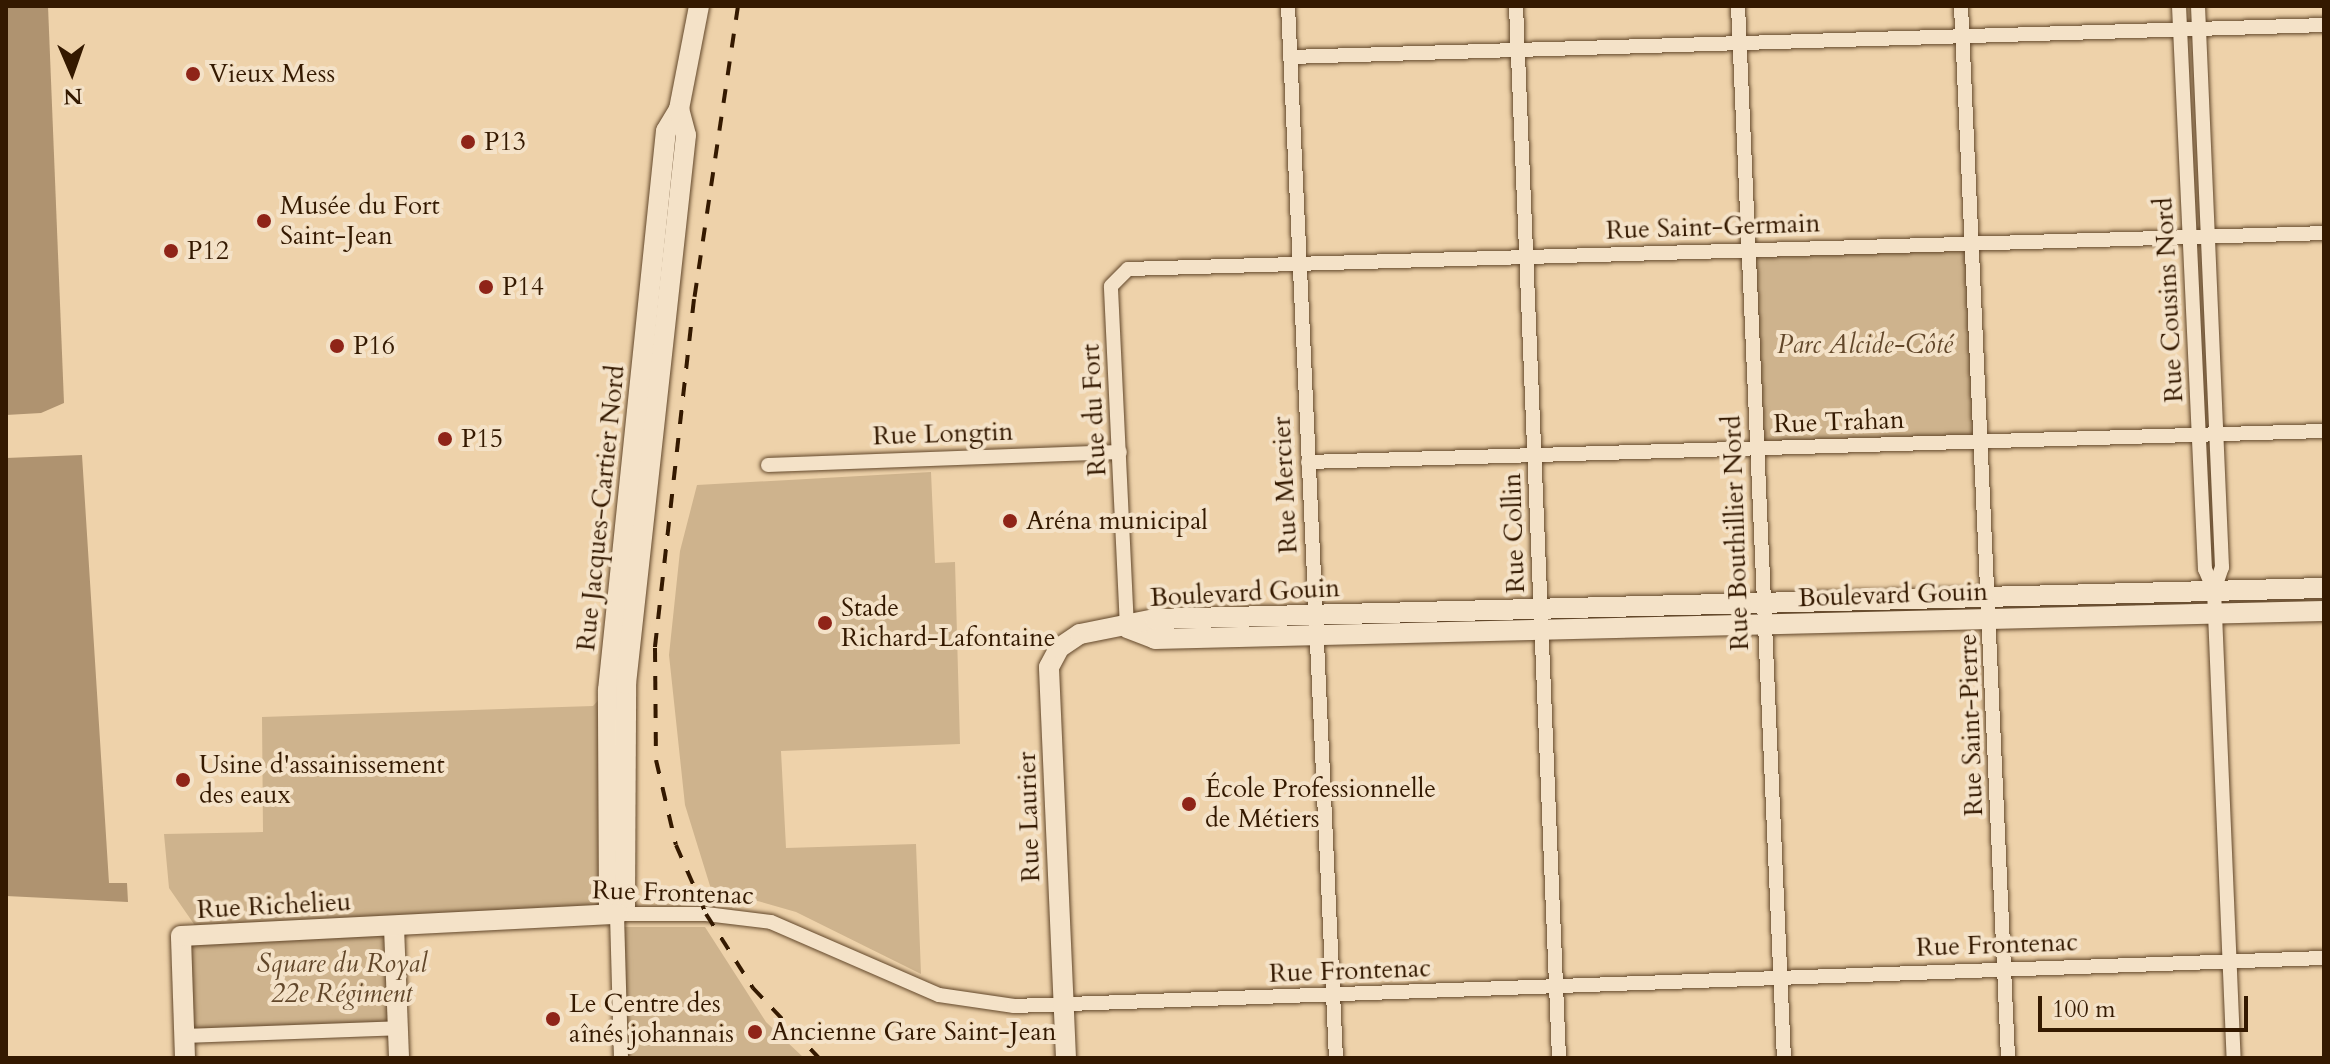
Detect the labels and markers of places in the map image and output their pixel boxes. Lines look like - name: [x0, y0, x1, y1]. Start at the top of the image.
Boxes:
- place label: Vieux Mess: [209, 58, 335, 90]
- marker: Vieux Mess: [184, 65, 202, 83]
- place label: P13: [484, 126, 526, 158]
- marker: P13: [459, 133, 477, 151]
- place label: Musée du Fort Saint-Jean: [280, 190, 440, 252]
- marker: Musée du Fort Saint-Jean: [255, 212, 273, 230]
- place label: P12: [187, 235, 229, 267]
- marker: P12: [162, 242, 180, 260]
- place label: P14: [502, 271, 544, 303]
- marker: P14: [477, 278, 495, 296]
- place label: P16: [353, 330, 395, 362]
- marker: P16: [328, 337, 346, 355]
- place label: P15: [461, 423, 503, 455]
- marker: P15: [436, 430, 454, 448]
- place label: Aréna municipal: [1026, 505, 1208, 537]
- marker: Aréna municipal: [1001, 512, 1019, 530]
- place label: Stade Richard-Lafontaine: [841, 592, 1056, 654]
- marker: Stade Richard-Lafontaine: [816, 614, 834, 632]
- place label: Usine d'assainissement des eaux: [199, 749, 445, 810]
- marker: Usine d'assainissement des eaux: [174, 771, 192, 789]
- place label: École Professionnelle de Métiers: [1205, 773, 1436, 834]
- marker: École Professionnelle de Métiers: [1180, 795, 1198, 813]
- place label: Le Centre des aînés johannais: [569, 988, 734, 1050]
- marker: Le Centre des aînés johannais: [544, 1010, 562, 1028]
- place label: Ancienne Gare Saint-Jean: [771, 1016, 1056, 1048]
- marker: Ancienne Gare Saint-Jean: [746, 1023, 764, 1041]

